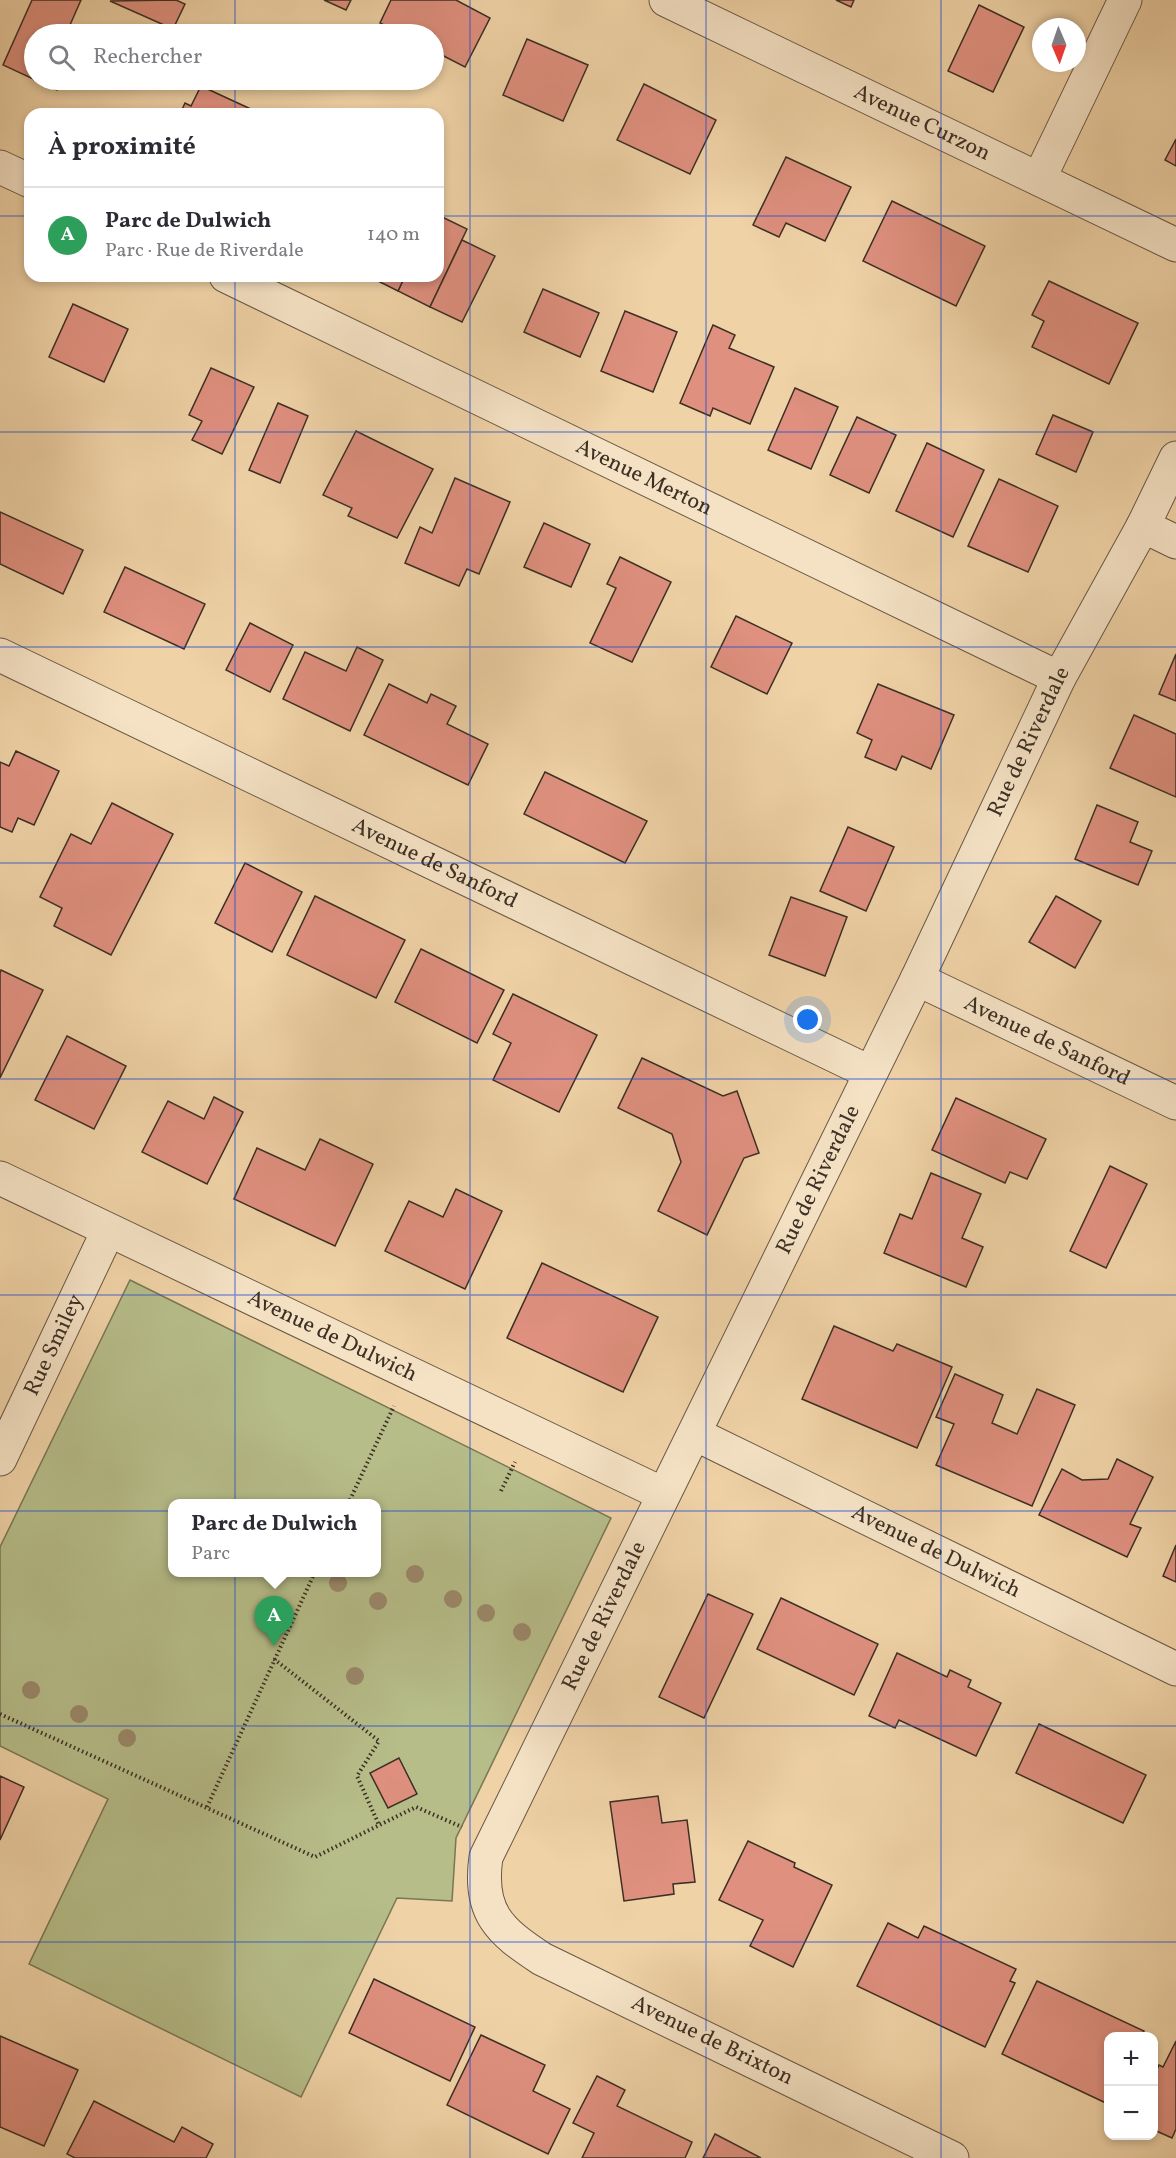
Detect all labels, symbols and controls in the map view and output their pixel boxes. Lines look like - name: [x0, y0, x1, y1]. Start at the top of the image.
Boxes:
- north arrow: [1032, 18, 1086, 72]
- search box: [24, 24, 444, 90]
- icon: search: [45, 41, 78, 74]
- text: Rechercher: [93, 42, 202, 73]
- street label: Avenue Curzon: [848, 77, 996, 169]
- text: À proximité: [48, 129, 196, 165]
- text: Parc de Dulwich: [105, 206, 271, 237]
- text: A: [60, 221, 75, 249]
- text: 140 m: [367, 221, 420, 249]
- text: Parc · Rue de Riverdale: [105, 237, 304, 265]
- street label: Avenue Merton: [570, 431, 717, 524]
- street label: Rue de Riverdale: [980, 661, 1078, 822]
- street label: Avenue de Sanford: [346, 810, 523, 917]
- street label: Avenue de Sanford: [959, 988, 1135, 1094]
- your location: [793, 1005, 822, 1034]
- street label: Rue de Riverdale: [769, 1100, 868, 1260]
- street label: Avenue de Dulwich: [242, 1283, 422, 1390]
- street label: Rue Smiley: [17, 1289, 91, 1401]
- street label: Avenue de Dulwich: [846, 1497, 1026, 1606]
- popup: [168, 1499, 381, 1577]
- text: Parc de Dulwich: [191, 1509, 358, 1540]
- street label: Rue de Riverdale: [554, 1536, 654, 1696]
- text: Parc: [191, 1540, 230, 1568]
- pin: A: [254, 1596, 294, 1646]
- street label: Avenue de Brixton: [626, 1988, 798, 2094]
- map controls: [1104, 2032, 1158, 2140]
- button: +: [1104, 2032, 1158, 2086]
- button: −: [1104, 2086, 1158, 2140]

